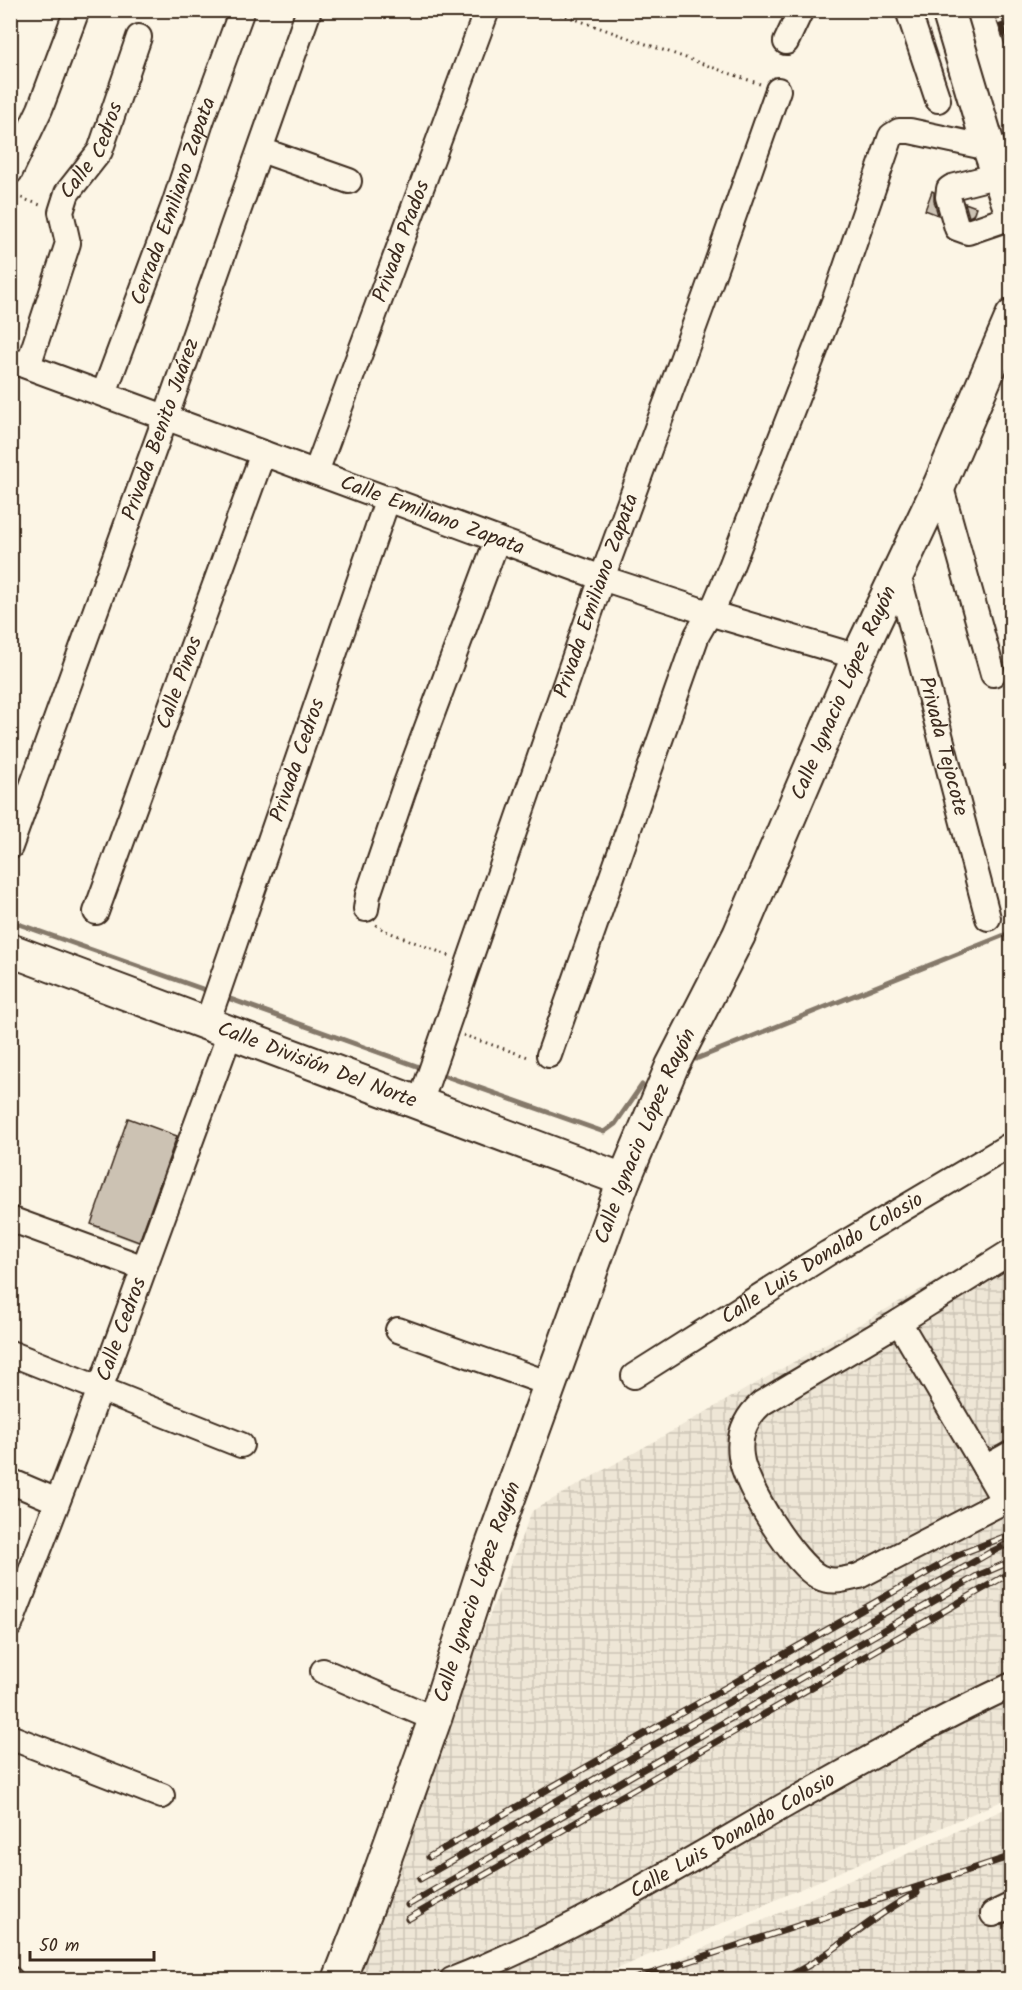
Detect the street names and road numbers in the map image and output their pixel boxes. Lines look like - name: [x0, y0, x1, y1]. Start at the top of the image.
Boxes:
- street label: Cerrada Emiliano Zapata: [122, 92, 225, 310]
- street label: Calle Cedros: [51, 98, 132, 207]
- street label: Privada Prados: [364, 175, 439, 307]
- street label: Privada Benito Juárez: [113, 334, 209, 525]
- street label: Calle Emiliano Zapata: [335, 466, 529, 565]
- street label: Privada Emiliano Zapata: [545, 489, 648, 703]
- street label: Calle Ignacio López Rayón: [782, 580, 906, 805]
- street label: Calle Pinos: [147, 632, 211, 734]
- street label: Privada Tejocote: [909, 673, 977, 820]
- street label: Privada Cedros: [261, 694, 334, 826]
- street label: Calle División Del Norte: [213, 1013, 422, 1118]
- street label: Calle Ignacio López Rayón: [586, 1022, 705, 1249]
- street label: Calle Luis Donaldo Colosio: [714, 1183, 930, 1333]
- street label: Calle Cedros: [87, 1273, 156, 1386]
- street label: Calle Ignacio López Rayón: [425, 1477, 530, 1707]
- street label: Calle Luis Donaldo Colosio: [624, 1763, 842, 1908]

